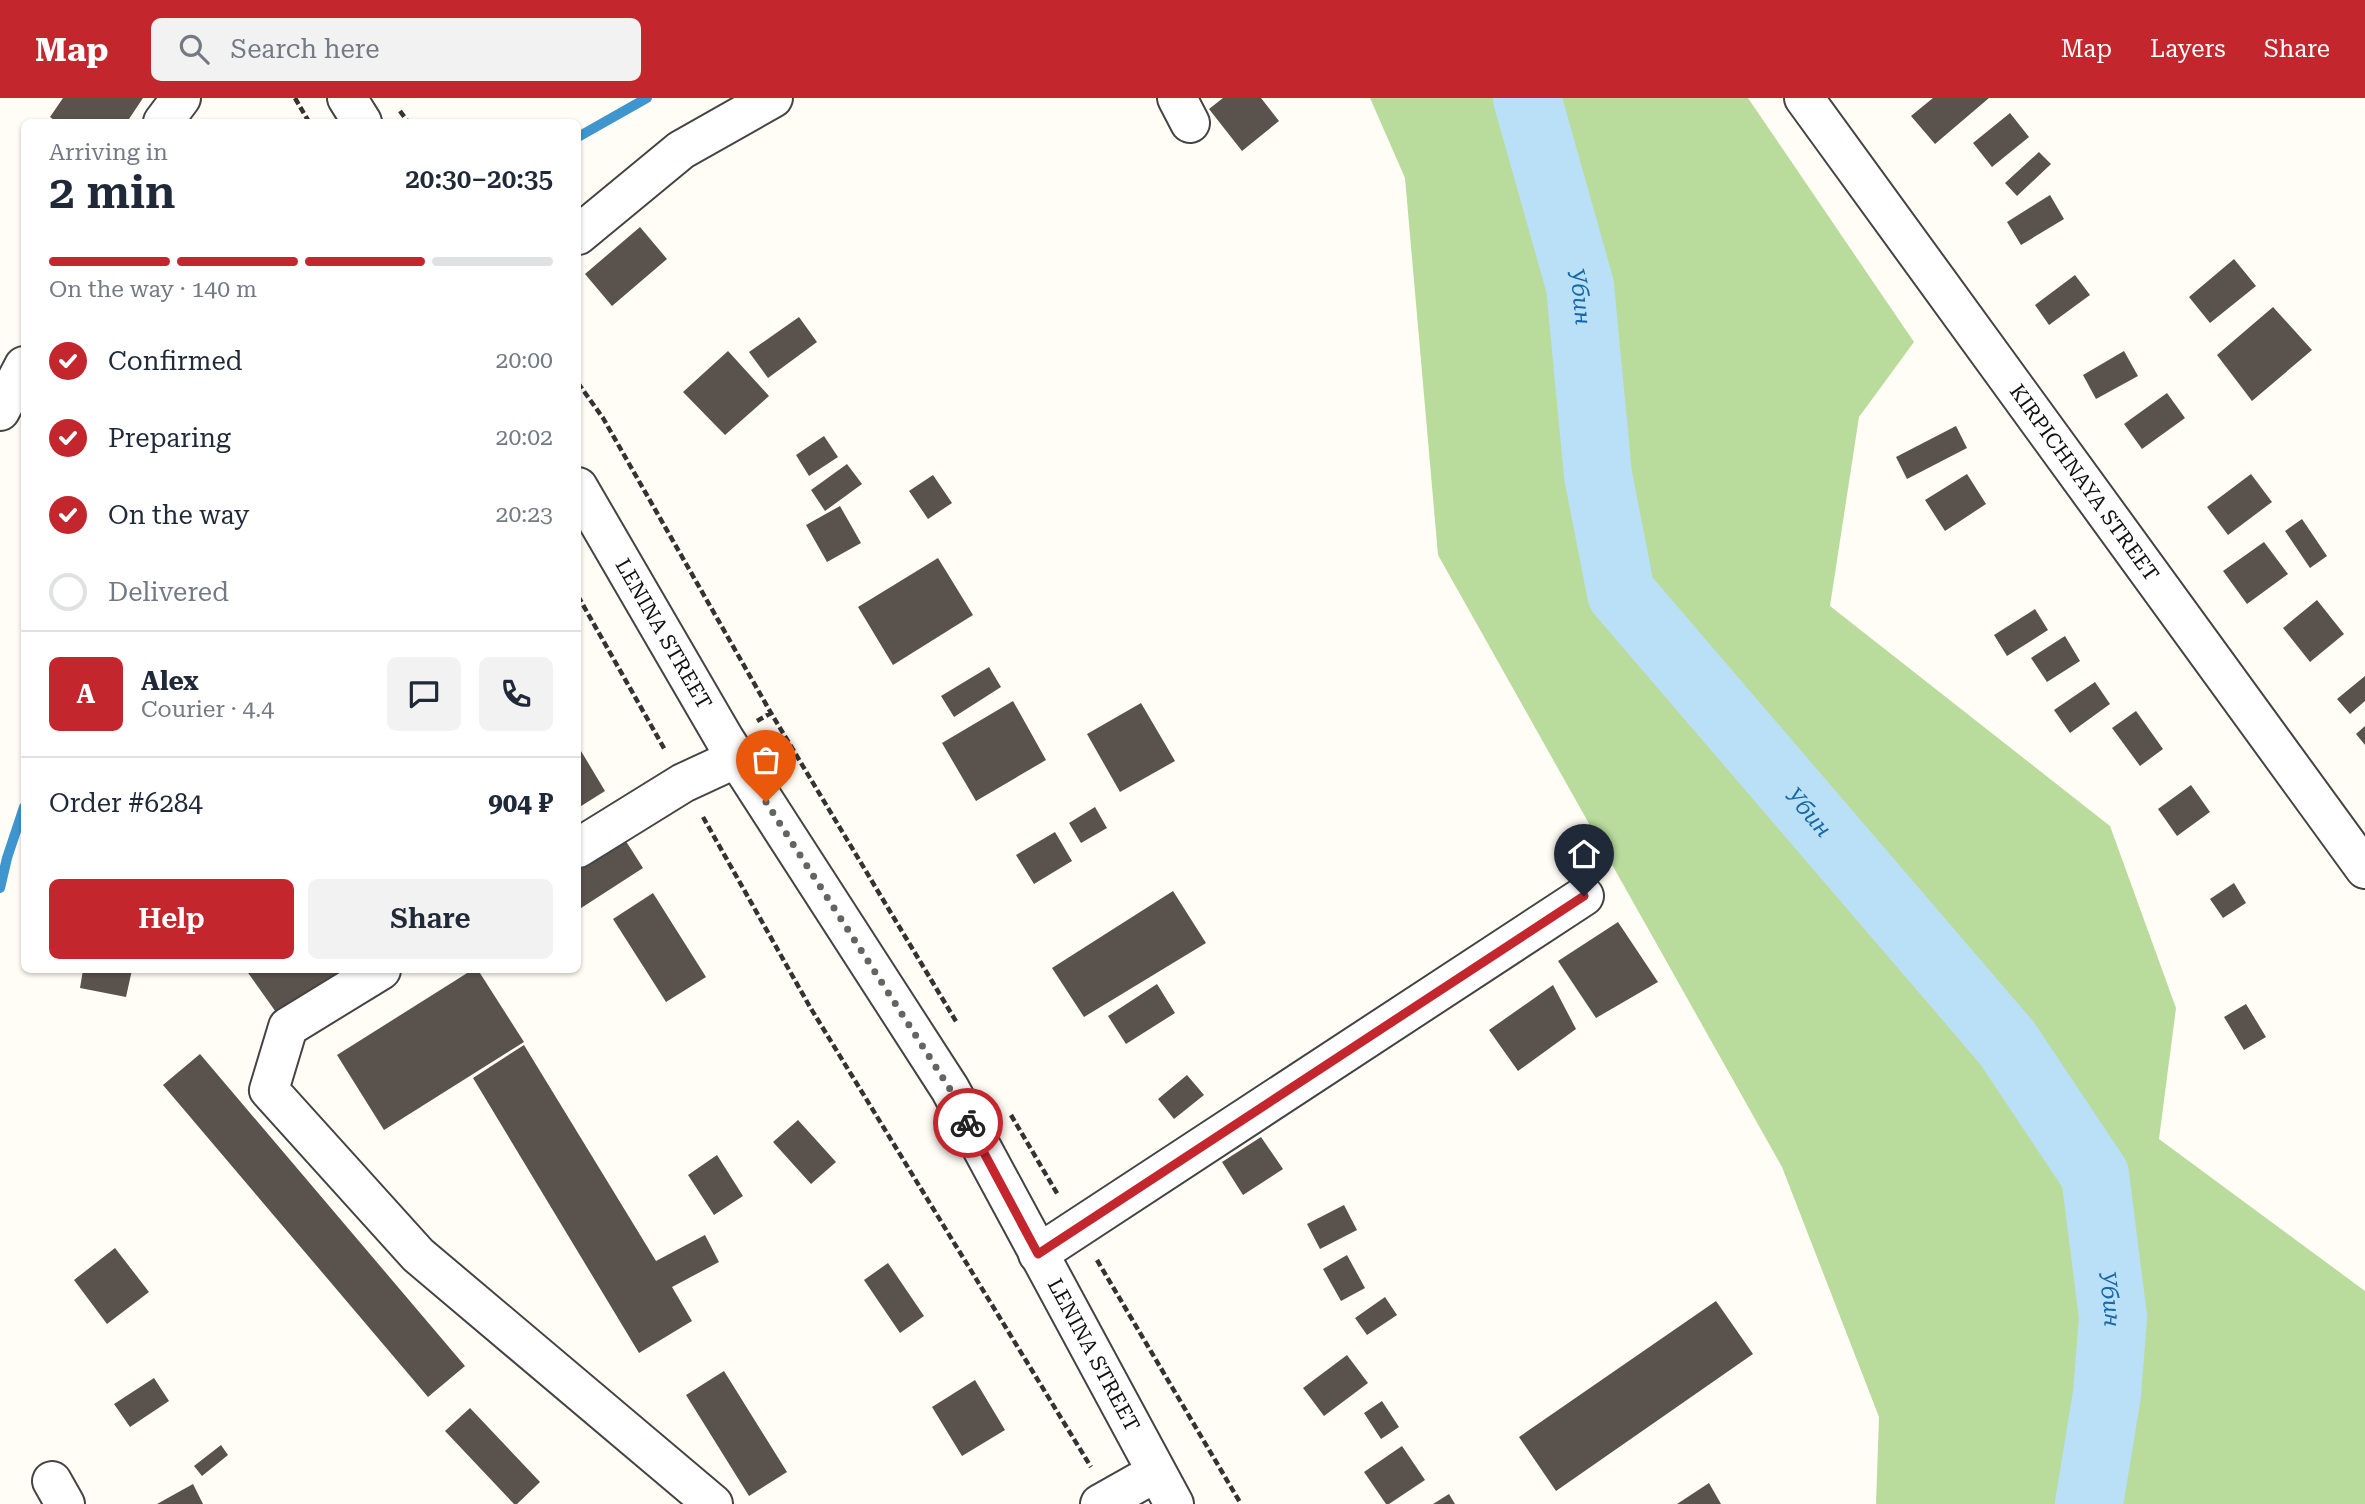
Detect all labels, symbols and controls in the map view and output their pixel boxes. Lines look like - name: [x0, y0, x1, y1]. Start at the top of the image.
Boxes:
- search box: [151, 18, 641, 81]
- text: Map: [35, 30, 109, 69]
- icon: search: [175, 30, 213, 68]
- text: Search here: [231, 34, 380, 64]
- text: Map: [2061, 35, 2112, 63]
- text: Layers: [2150, 35, 2226, 63]
- text: Share: [2264, 35, 2330, 63]
- text: Arriving in: [49, 139, 168, 166]
- text: 20:30–20:35: [405, 164, 553, 194]
- text: 2 min: [49, 165, 176, 219]
- water label: Убин: [1562, 266, 1597, 326]
- text: On the way · 140 m: [49, 276, 257, 303]
- icon: check: [49, 342, 87, 380]
- text: Confirmed: [108, 346, 243, 376]
- text: 20:00: [496, 347, 553, 374]
- street label: KIRPICHNAYA STREET: [2005, 380, 2164, 586]
- icon: check: [49, 419, 87, 457]
- text: Preparing: [108, 423, 231, 453]
- text: 20:02: [496, 424, 553, 451]
- icon: check: [49, 496, 87, 534]
- text: On the way: [108, 500, 249, 530]
- text: 20:23: [496, 501, 553, 528]
- street label: LENINA STREET: [610, 554, 716, 714]
- text: Delivered: [108, 577, 229, 607]
- button: chat: [387, 657, 461, 731]
- button: phone: [479, 657, 553, 731]
- text: Alex: [141, 666, 199, 696]
- text: A: [77, 679, 95, 709]
- text: Courier · 4.4: [141, 696, 274, 723]
- pin: [736, 730, 796, 802]
- icon: bag: [747, 741, 785, 779]
- water label: Убин: [1780, 782, 1837, 843]
- text: Order #6284: [49, 788, 203, 818]
- text: 904 ₽: [488, 788, 553, 818]
- pin: [1554, 824, 1614, 896]
- icon: home: [1565, 835, 1603, 873]
- button: Help: [49, 879, 294, 959]
- button: Share: [308, 879, 553, 959]
- courier: [933, 1088, 1003, 1158]
- icon: bike: [949, 1104, 987, 1142]
- water label: Убин: [2093, 1269, 2126, 1328]
- street label: LENINA STREET: [1043, 1274, 1144, 1435]

